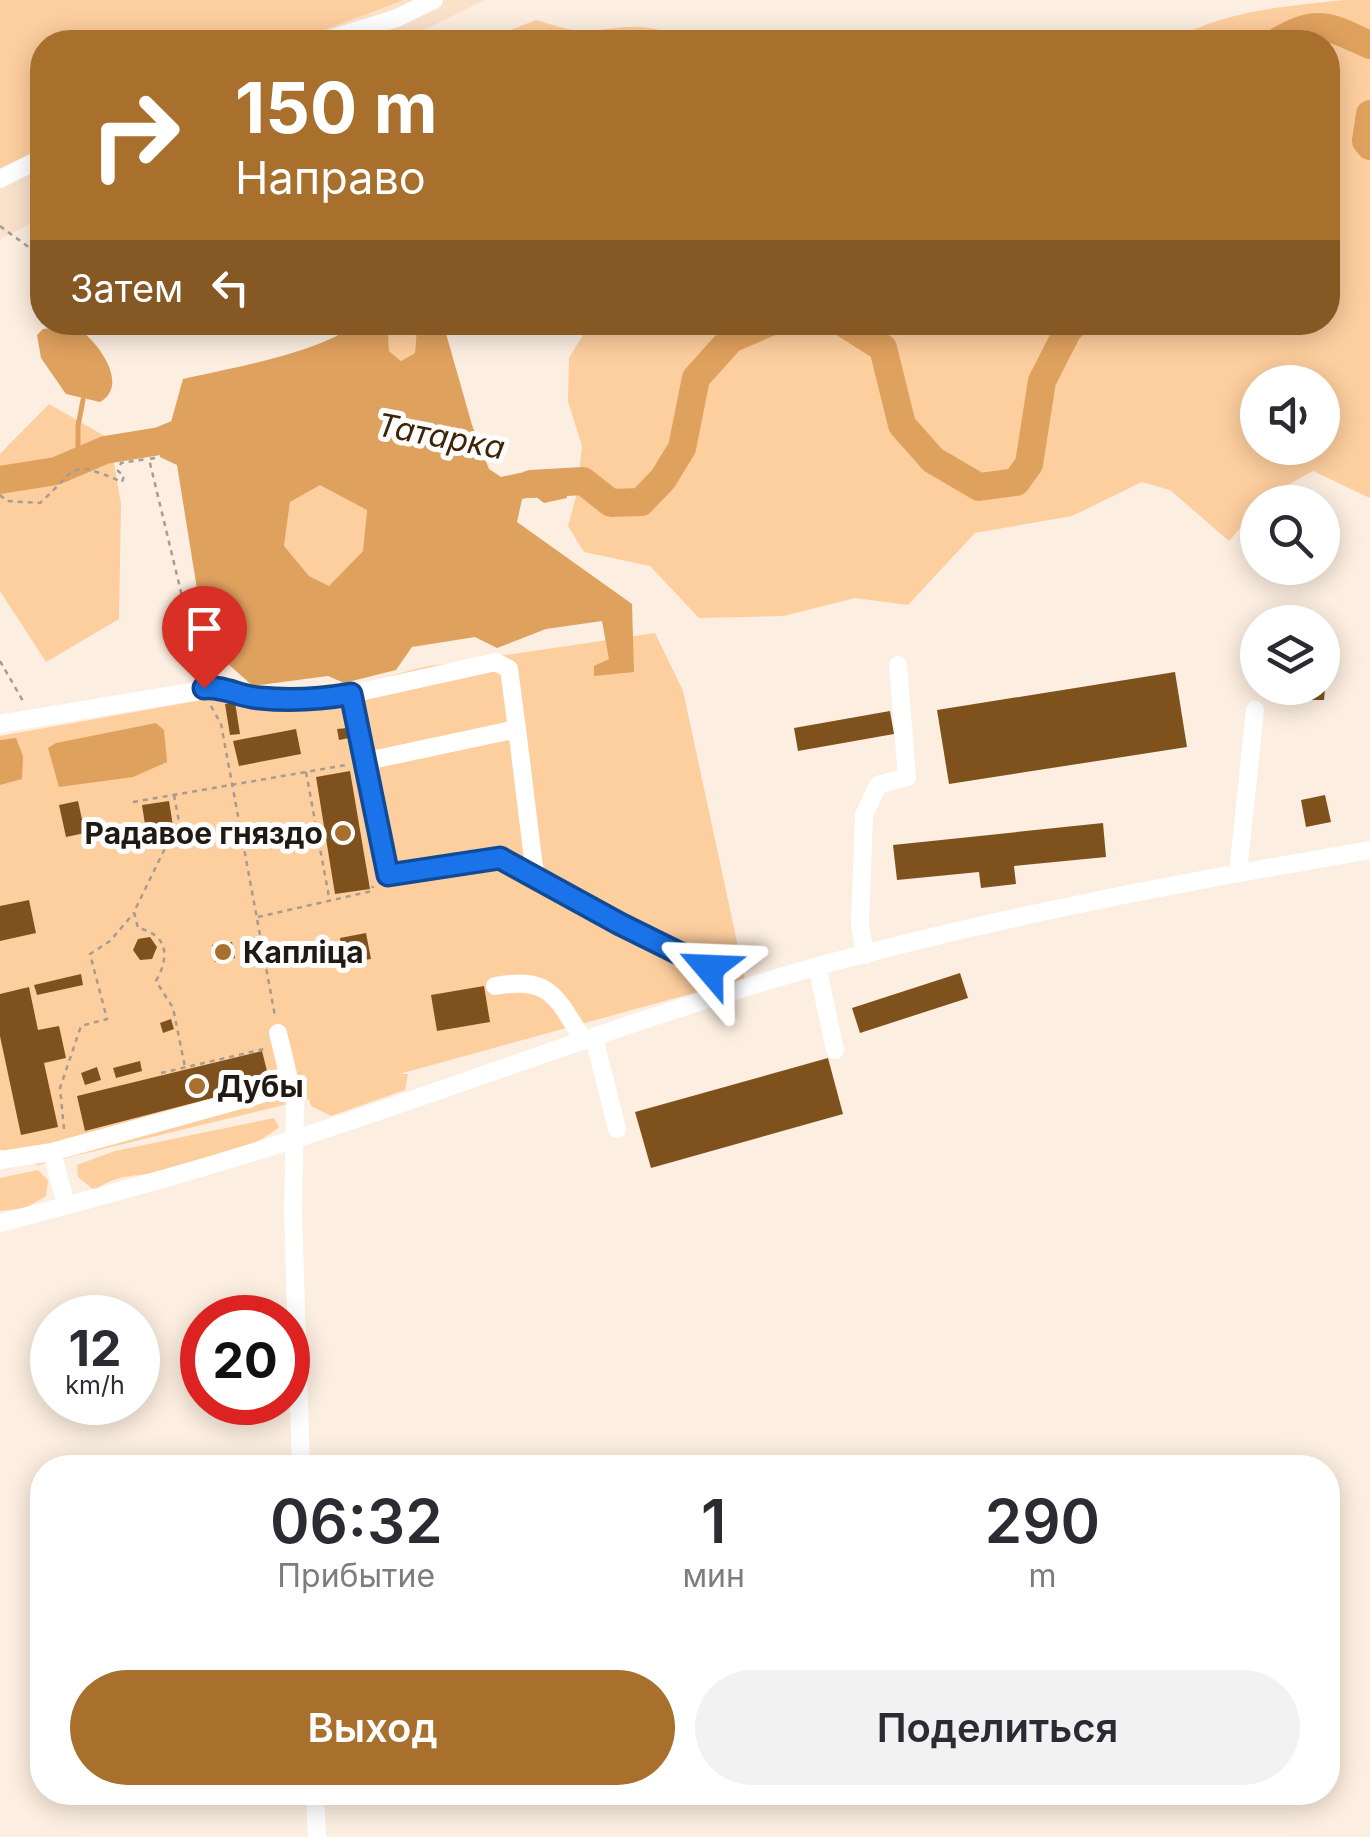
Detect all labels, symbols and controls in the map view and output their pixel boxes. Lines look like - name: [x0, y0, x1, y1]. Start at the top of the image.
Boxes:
- text: 150 m: [235, 65, 438, 150]
- icon: right: [70, 70, 200, 200]
- text: Направо: [235, 150, 426, 205]
- icon: left: [203, 260, 258, 315]
- text: Затем: [70, 265, 183, 311]
- map controls: [1240, 365, 1340, 705]
- button: sound: [1240, 365, 1340, 465]
- water label: Татарка: [374, 405, 508, 467]
- button: search: [1240, 485, 1340, 585]
- pin: [162, 586, 247, 689]
- icon: arrive: [177, 601, 232, 656]
- button: layers: [1240, 605, 1340, 705]
- place label: Радавое гняздо: [85, 815, 323, 851]
- marker: Радавое гняздо: [332, 822, 354, 844]
- position arrow: [657, 916, 761, 1020]
- place label: Капліца: [243, 934, 364, 970]
- marker: Капліца: [212, 941, 234, 963]
- place label: Дубы: [217, 1068, 304, 1104]
- marker: Дубы: [186, 1075, 208, 1097]
- speed limit sign: 20: [180, 1295, 310, 1425]
- text: 12: [68, 1318, 122, 1378]
- text: km/h: [65, 1370, 125, 1400]
- text: 06:32: [270, 1485, 443, 1557]
- text: 1: [701, 1485, 726, 1557]
- text: 290: [985, 1485, 1100, 1557]
- text: Прибытие: [277, 1556, 435, 1595]
- text: мин: [682, 1556, 745, 1595]
- text: m: [1028, 1556, 1056, 1595]
- button: Выход: [70, 1670, 675, 1785]
- button: Поделиться: [695, 1670, 1300, 1785]

